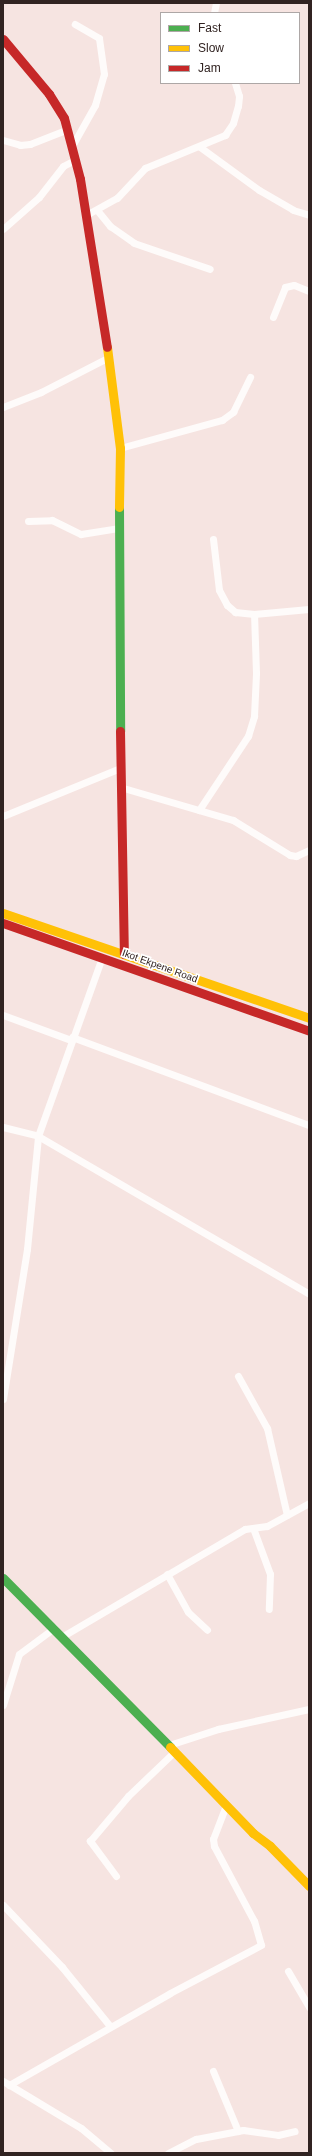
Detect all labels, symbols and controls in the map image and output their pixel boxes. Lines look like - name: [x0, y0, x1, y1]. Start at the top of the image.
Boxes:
- legend: [160, 12, 300, 84]
- text: Fast: [198, 21, 221, 35]
- text: Slow: [198, 41, 224, 55]
- text: Jam: [198, 61, 221, 75]
- street label: Ikot Ekpene Road: [121, 947, 199, 985]

